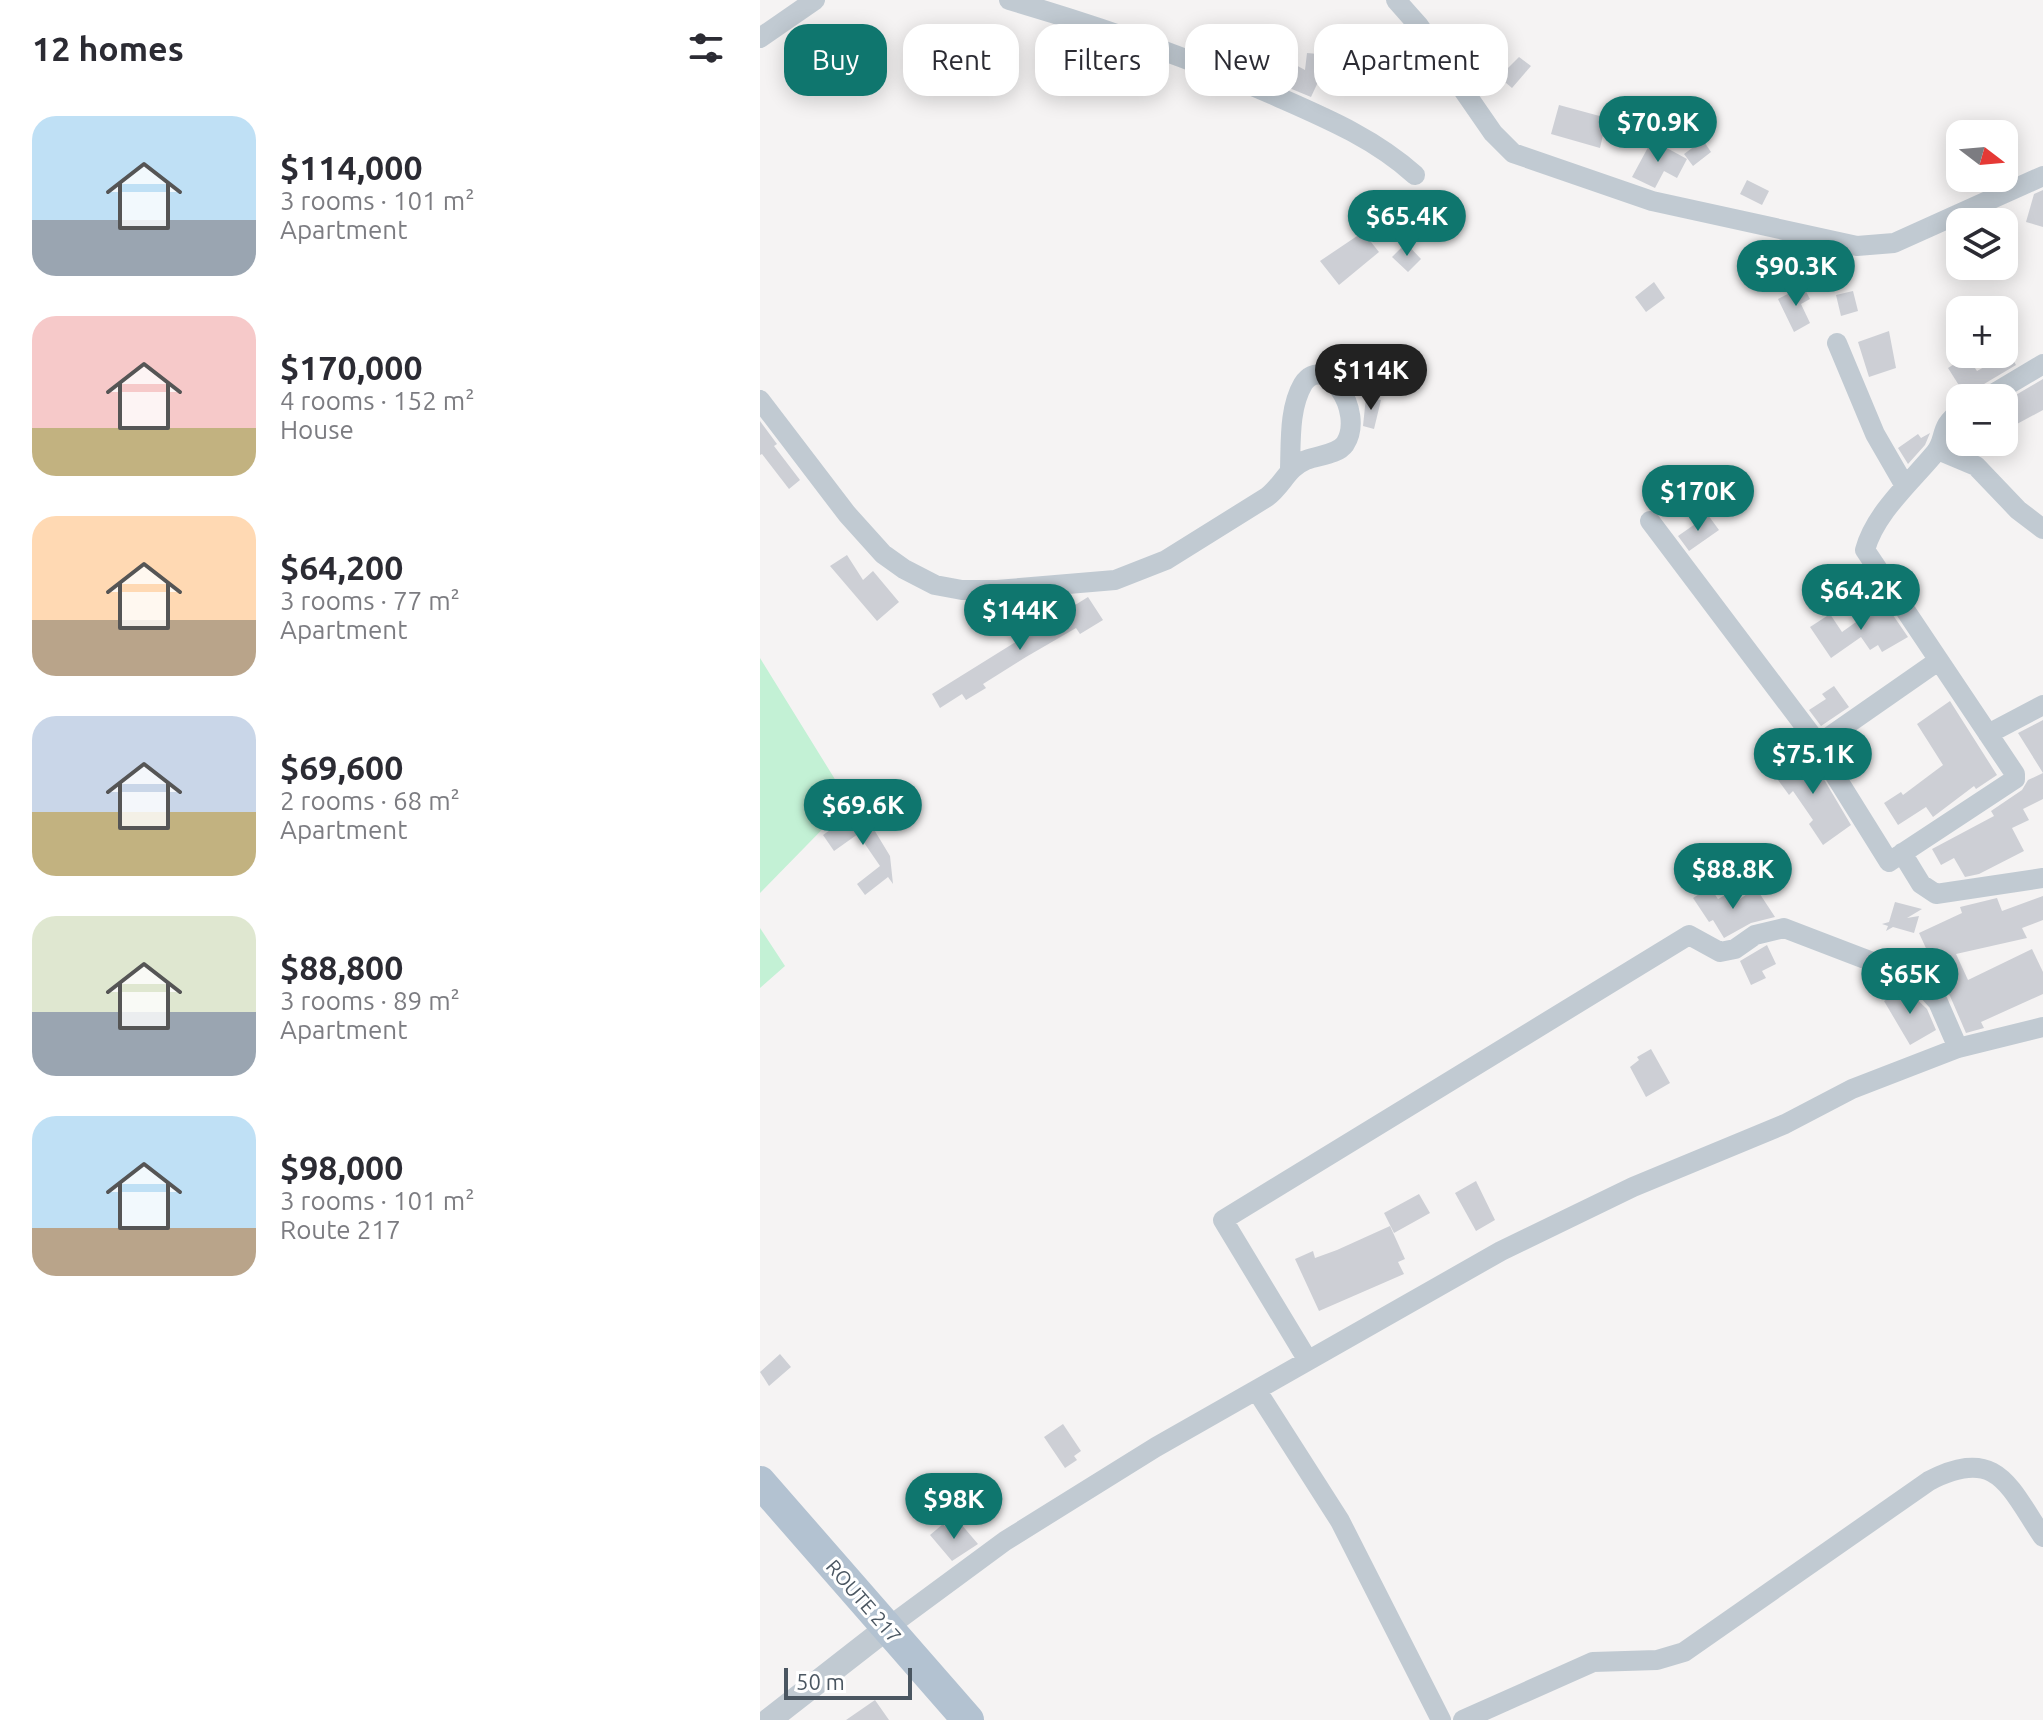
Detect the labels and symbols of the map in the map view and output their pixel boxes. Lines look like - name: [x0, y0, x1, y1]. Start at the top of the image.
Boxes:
- pin: $70.9K: [1593, 96, 1723, 164]
- north arrow: [1946, 120, 2018, 192]
- pin: $65.4K: [1342, 190, 1472, 258]
- pin: $90.3K: [1731, 240, 1861, 308]
- pin: $114K: [1315, 344, 1427, 412]
- pin: $170K: [1642, 465, 1754, 533]
- pin: $64.2K: [1796, 564, 1926, 632]
- pin: $144K: [964, 584, 1076, 652]
- pin: $75.1K: [1748, 728, 1878, 796]
- pin: $69.6K: [798, 779, 928, 847]
- pin: $88.8K: [1668, 843, 1798, 911]
- pin: $65K: [1863, 948, 1957, 1016]
- pin: $98K: [907, 1473, 1001, 1541]
- street label: ROUTE 217: [822, 1555, 906, 1647]
- scale bar: [784, 1664, 912, 1700]

